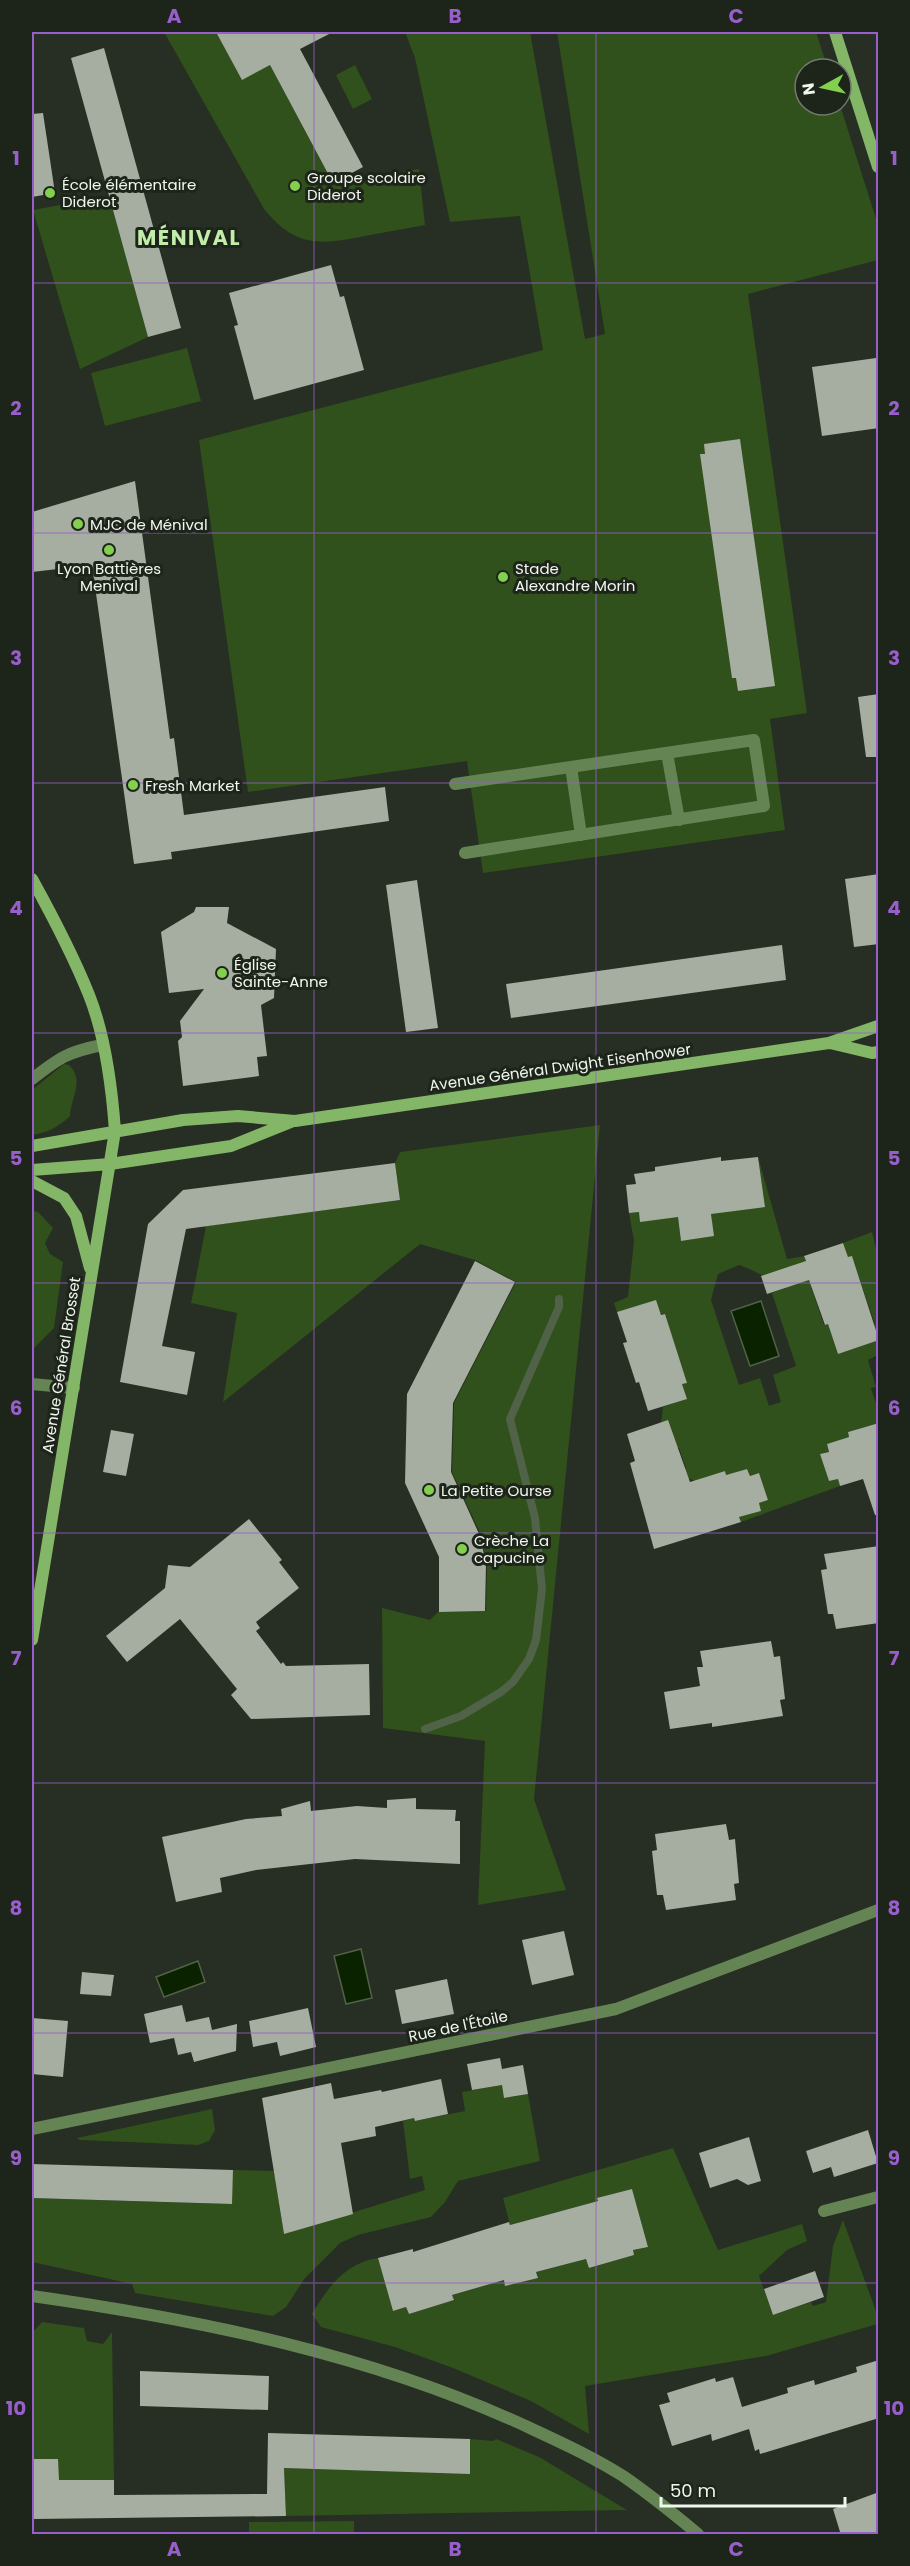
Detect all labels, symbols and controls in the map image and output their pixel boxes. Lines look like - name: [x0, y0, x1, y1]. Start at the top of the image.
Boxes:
- text: A: [167, 2, 182, 30]
- text: B: [448, 2, 462, 30]
- text: C: [728, 2, 744, 30]
- north arrow: [793, 57, 853, 117]
- text: N: [796, 81, 821, 97]
- text: 1: [12, 144, 20, 172]
- text: 1: [890, 144, 898, 172]
- place label: Groupe scolaire Diderot: [307, 167, 426, 205]
- place label: École élémentaire Diderot: [62, 174, 196, 212]
- marker: Groupe scolaire Diderot: [288, 179, 302, 193]
- marker: École élémentaire Diderot: [43, 186, 57, 200]
- district label: MÉNIVAL: [137, 223, 241, 252]
- text: 2: [10, 394, 22, 422]
- text: 2: [888, 394, 900, 422]
- place label: MJC de Ménival: [90, 514, 208, 535]
- marker: MJC de Ménival: [71, 517, 85, 531]
- marker: Lyon Battières Menival: [102, 543, 116, 557]
- place label: Lyon Battières Menival: [57, 558, 161, 596]
- place label: Stade Alexandre Morin: [515, 558, 635, 596]
- marker: Stade Alexandre Morin: [496, 570, 510, 584]
- text: 3: [10, 644, 22, 672]
- text: 3: [888, 644, 900, 672]
- place label: Fresh Market: [145, 775, 240, 796]
- marker: Fresh Market: [126, 778, 140, 792]
- text: 4: [9, 894, 23, 922]
- text: 4: [887, 894, 901, 922]
- place label: Église Sainte-Anne: [234, 954, 328, 992]
- marker: Église Sainte-Anne: [215, 966, 229, 980]
- street label: Avenue Général Dwight Eisenhower: [428, 1038, 693, 1096]
- text: 5: [10, 1144, 23, 1172]
- text: 5: [888, 1144, 901, 1172]
- street label: Avenue Général Brosset: [37, 1275, 85, 1455]
- text: 6: [10, 1394, 22, 1422]
- text: 6: [888, 1394, 900, 1422]
- place label: La Petite Ourse: [441, 1480, 552, 1501]
- marker: La Petite Ourse: [422, 1483, 436, 1497]
- place label: Crèche La capucine: [474, 1530, 549, 1568]
- marker: Crèche La capucine: [455, 1542, 469, 1556]
- text: 7: [11, 1644, 22, 1672]
- text: 7: [889, 1644, 900, 1672]
- text: 8: [10, 1894, 22, 1922]
- text: 8: [888, 1894, 900, 1922]
- street label: Rue de l'Étoile: [406, 2005, 510, 2047]
- text: 9: [10, 2144, 22, 2172]
- text: 9: [888, 2144, 900, 2172]
- text: 10: [6, 2394, 26, 2422]
- text: 10: [884, 2394, 904, 2422]
- scale bar: [661, 2470, 846, 2508]
- text: 50 m: [670, 2478, 716, 2503]
- text: A: [167, 2535, 182, 2563]
- text: B: [448, 2535, 462, 2563]
- text: C: [728, 2535, 744, 2563]

